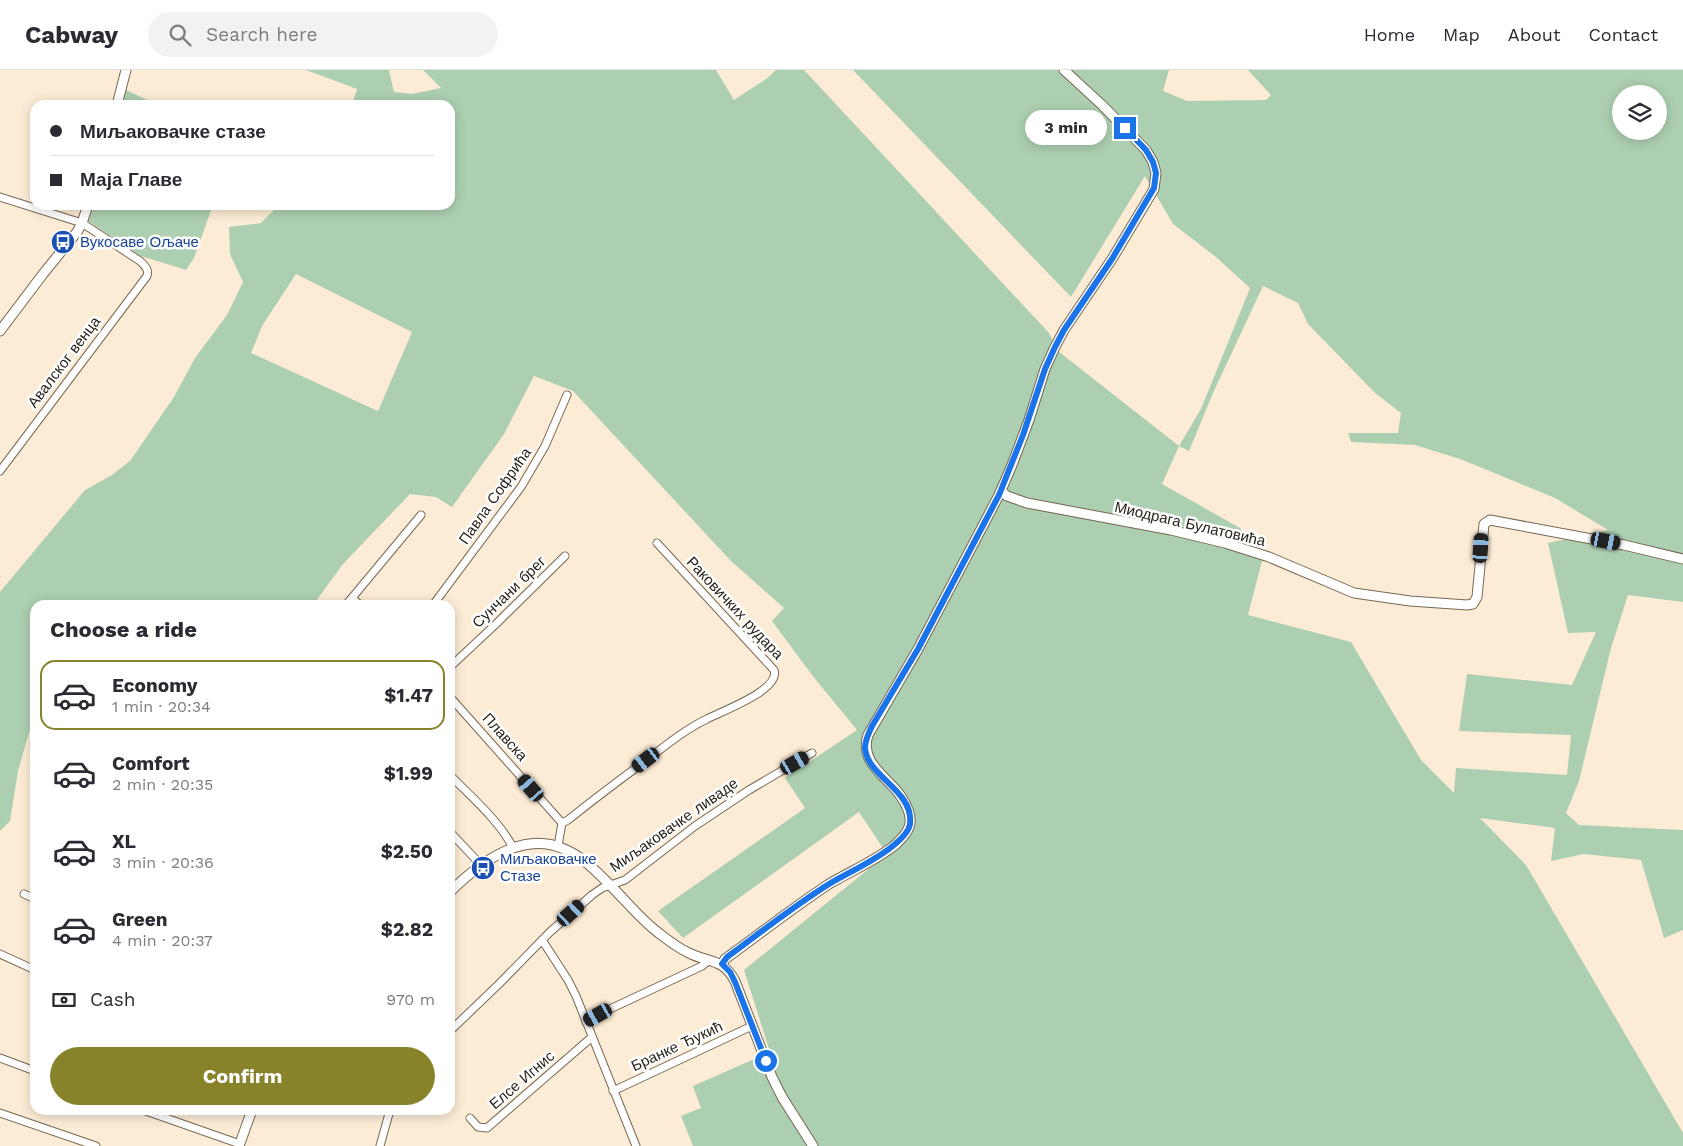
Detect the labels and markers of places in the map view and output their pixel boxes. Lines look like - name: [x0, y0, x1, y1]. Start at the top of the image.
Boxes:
- bus stop icon: Вукосаве Ољаче: [50, 229, 76, 255]
- place label: Вукосаве Ољаче: [80, 233, 199, 251]
- place label: Миљаковачке Стазе: [500, 850, 597, 885]
- bus stop icon: Миљаковачке Стазе: [470, 855, 496, 881]

